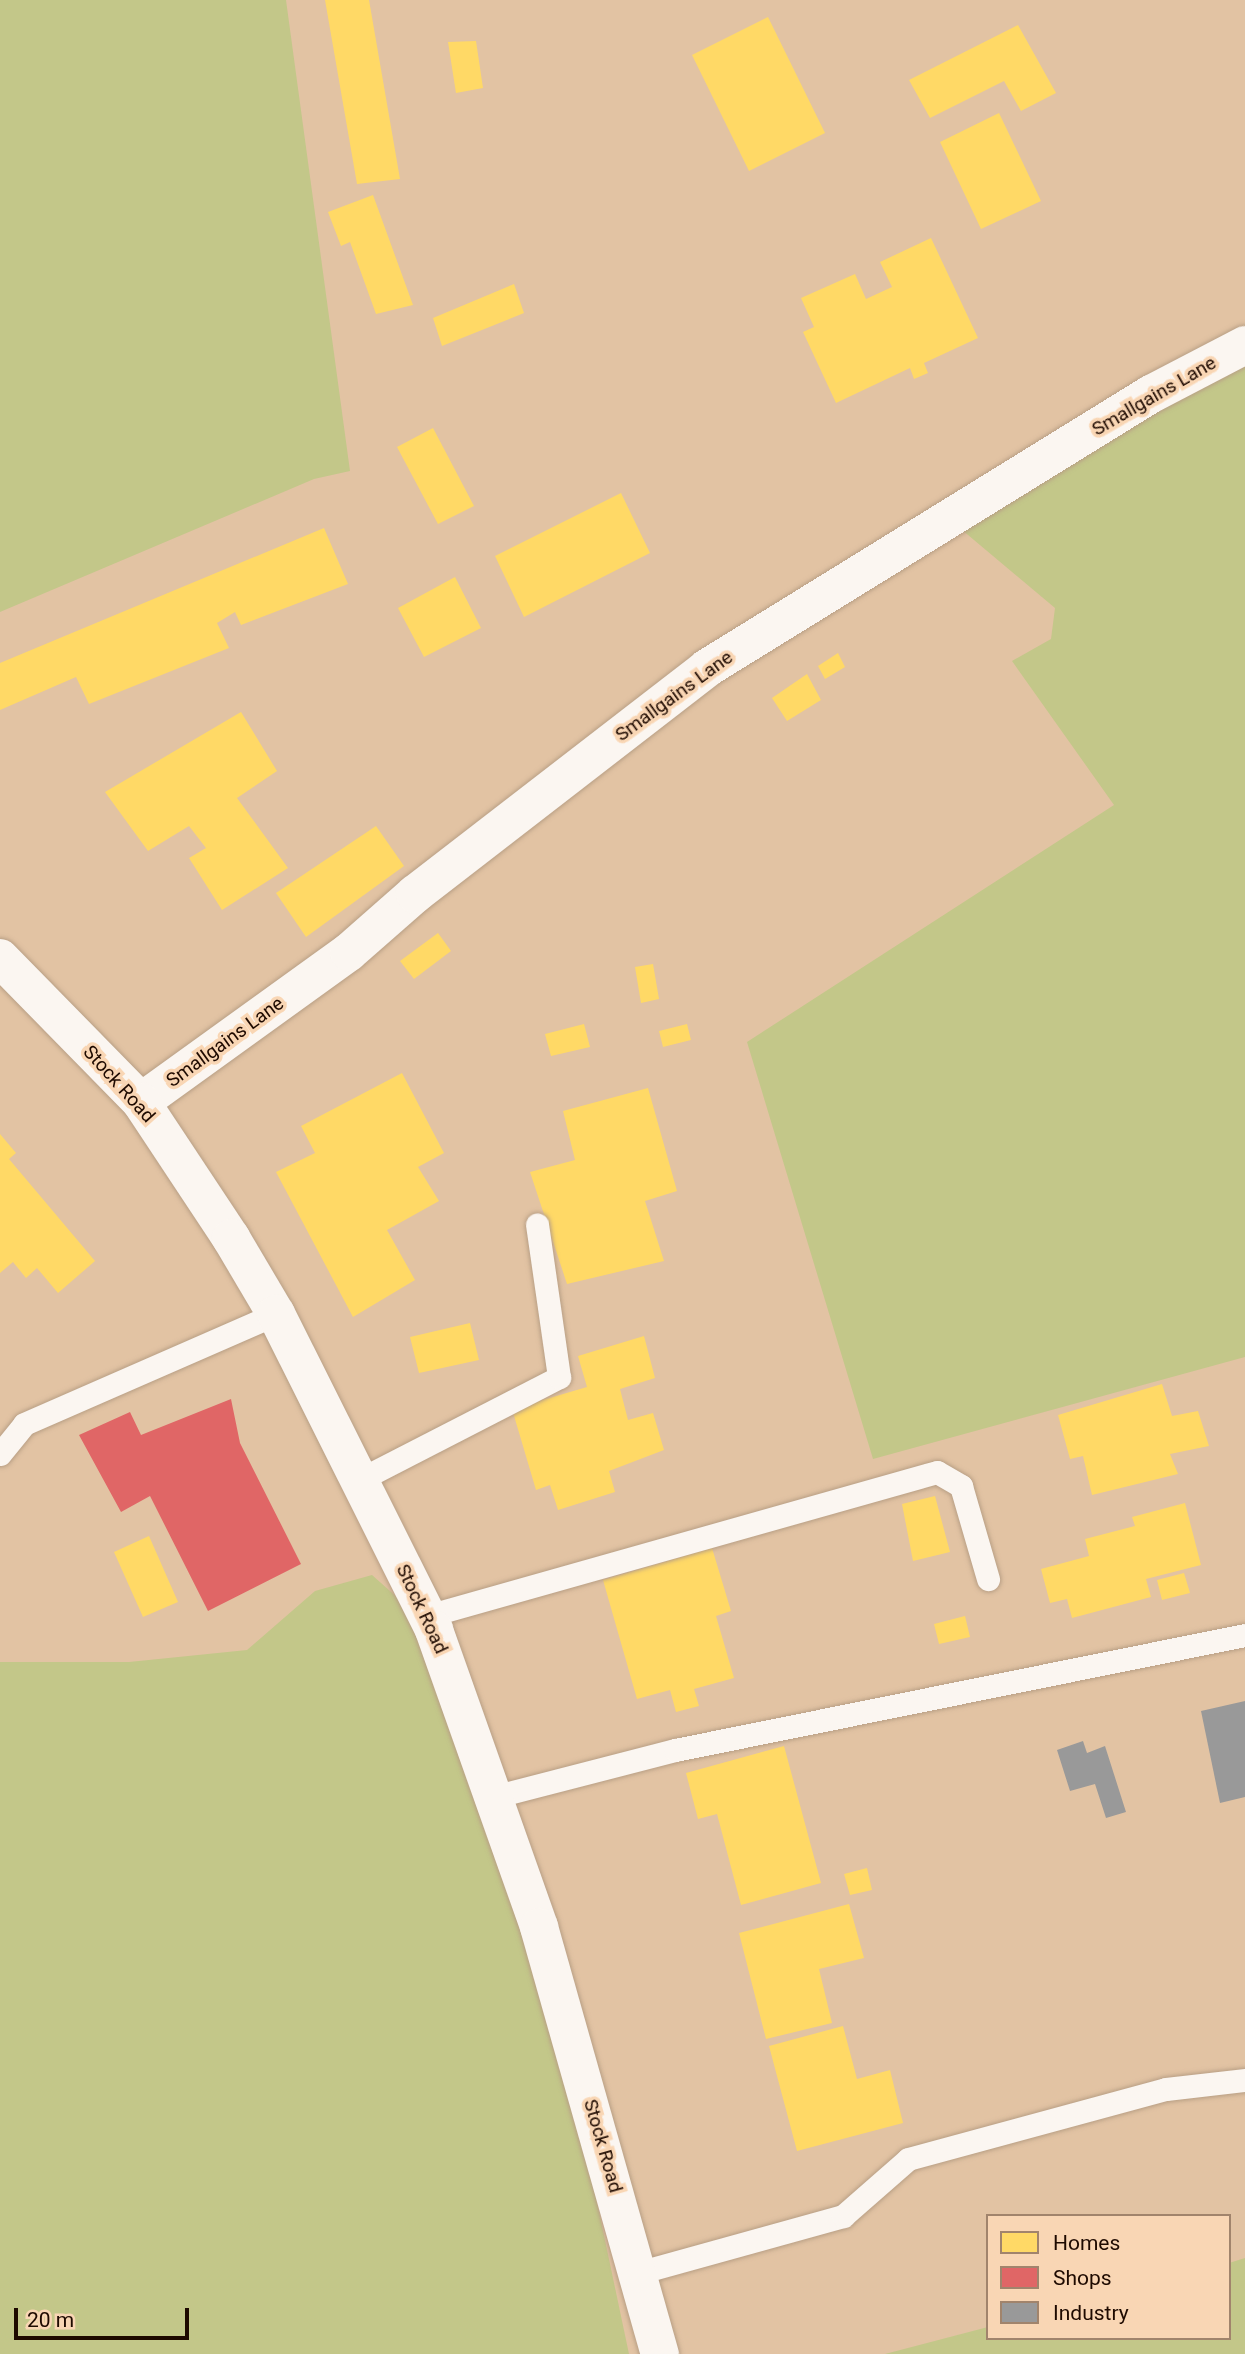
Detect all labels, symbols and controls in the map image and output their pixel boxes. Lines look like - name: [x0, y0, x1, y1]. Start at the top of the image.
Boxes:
- street label: Smallgains Lane: [1088, 351, 1220, 441]
- street label: Smallgains Lane: [611, 646, 737, 746]
- street label: Smallgains Lane: [162, 992, 288, 1092]
- street label: Stock Road: [78, 1041, 160, 1127]
- street label: Stock Road: [391, 1561, 453, 1657]
- street label: Stock Road: [579, 2097, 627, 2195]
- legend: [986, 2214, 1231, 2340]
- text: Homes: [1053, 2231, 1120, 2255]
- text: Shops: [1053, 2266, 1112, 2290]
- scale bar: [18, 2294, 192, 2338]
- text: Industry: [1053, 2301, 1129, 2325]
- text: 20 m: [27, 2308, 74, 2332]

